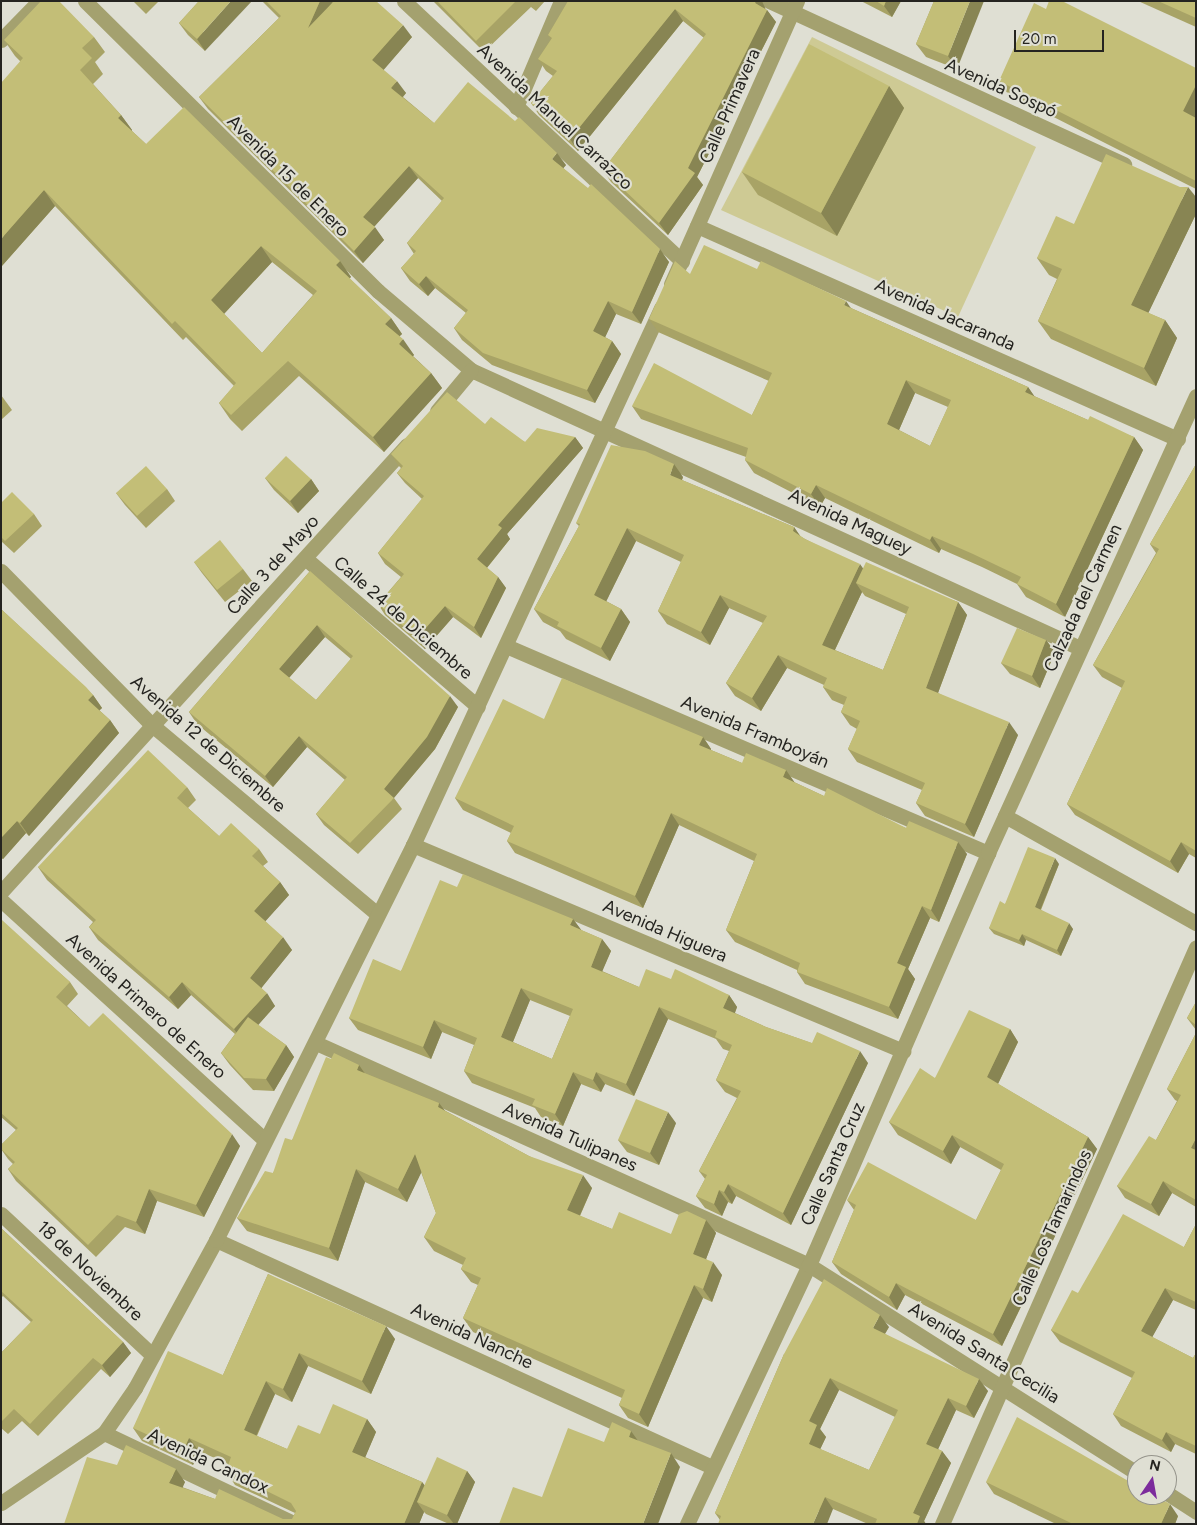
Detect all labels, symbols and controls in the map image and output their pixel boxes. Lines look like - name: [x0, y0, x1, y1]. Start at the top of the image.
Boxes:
- scale bar: [1017, 20, 1107, 52]
- text: 20 m: [1022, 30, 1056, 48]
- street label: Avenida Manuel Carrazco: [473, 39, 637, 195]
- street label: Calle Primavera: [695, 45, 765, 167]
- street label: Avenida Sospó: [942, 54, 1060, 122]
- street label: Avenida 15 de Enero: [223, 111, 353, 241]
- street label: Avenida Jacaranda: [871, 274, 1019, 356]
- street label: Avenida Maguey: [785, 484, 915, 560]
- street label: Calle 3 de Mayo: [222, 510, 324, 620]
- street label: Calzada del Carmen: [1039, 521, 1127, 675]
- street label: Calle 24 de Diciembre: [329, 552, 477, 684]
- street label: Avenida 12 de Diciembre: [126, 671, 290, 817]
- street label: Avenida Framboyán: [678, 691, 832, 773]
- street label: Avenida Higuera: [600, 895, 730, 967]
- street label: Avenida Primero de Enero: [62, 928, 230, 1084]
- street label: Avenida Tulipanes: [500, 1098, 640, 1176]
- street label: Calle Santa Cruz: [796, 1099, 870, 1229]
- street label: Calle Los Tamarindos: [1008, 1146, 1096, 1310]
- street label: 18 de Noviembre: [33, 1216, 147, 1326]
- street label: Avenida Nanche: [408, 1298, 536, 1374]
- street label: Avenida Santa Cecilia: [904, 1298, 1064, 1408]
- street label: Avenida Candox: [144, 1424, 272, 1498]
- north arrow: [1127, 1455, 1177, 1505]
- text: N: [1148, 1456, 1162, 1475]

